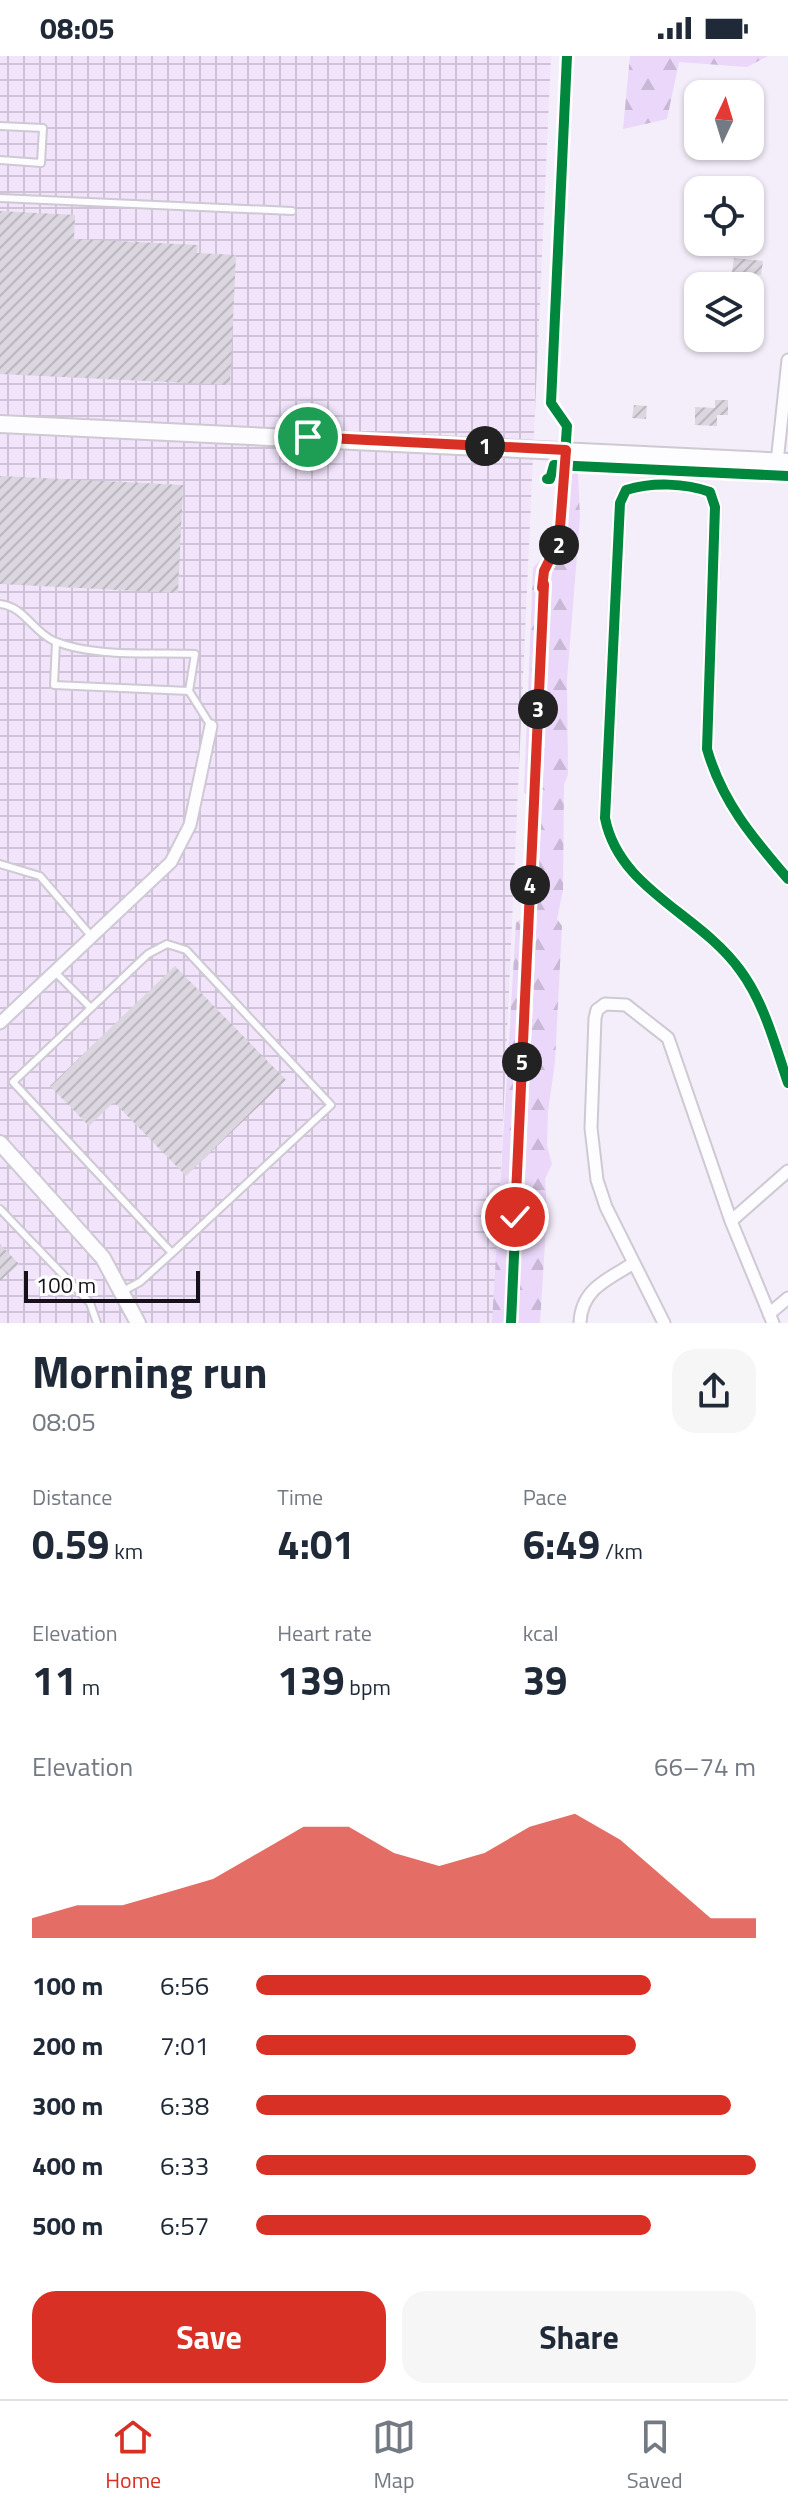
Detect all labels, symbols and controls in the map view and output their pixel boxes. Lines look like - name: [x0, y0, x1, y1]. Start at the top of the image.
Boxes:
- text: 08:05: [40, 5, 115, 51]
- north arrow: [684, 80, 764, 160]
- map controls: [684, 80, 764, 352]
- button: locate: [684, 176, 764, 256]
- button: layers: [684, 272, 764, 352]
- pin: [274, 403, 342, 471]
- icon: arrive: [286, 415, 330, 459]
- pin: 1: [465, 426, 505, 466]
- text: 1: [479, 429, 491, 463]
- pin: 2: [539, 525, 579, 565]
- text: 2: [553, 528, 565, 562]
- pin: 3: [518, 689, 558, 729]
- text: 3: [532, 692, 544, 726]
- pin: 4: [510, 865, 550, 905]
- text: 4: [524, 868, 536, 902]
- pin: 5: [502, 1042, 542, 1082]
- text: 5: [516, 1045, 528, 1079]
- pin: [481, 1183, 549, 1251]
- icon: check: [493, 1195, 537, 1239]
- scale bar: [24, 1267, 200, 1303]
- text: 100 m: [36, 1268, 96, 1302]
- text: Morning run: [32, 1338, 268, 1405]
- button: share: [672, 1349, 756, 1433]
- text: 08:05: [32, 1402, 96, 1441]
- text: Distance: [32, 1480, 112, 1514]
- text: Time: [277, 1480, 323, 1514]
- text: Pace: [523, 1480, 567, 1514]
- text: 0.59: [32, 1514, 109, 1575]
- text: 4:01: [277, 1514, 355, 1575]
- text: 6:49: [523, 1514, 600, 1575]
- text: km: [109, 1534, 143, 1568]
- text: /km: [600, 1534, 643, 1568]
- text: Elevation: [32, 1616, 118, 1650]
- text: Heart rate: [277, 1616, 372, 1650]
- text: kcal: [523, 1616, 559, 1650]
- text: 11: [32, 1650, 77, 1711]
- text: 139: [277, 1650, 345, 1711]
- text: 39: [523, 1650, 567, 1711]
- text: m: [77, 1670, 100, 1704]
- text: bpm: [345, 1670, 391, 1704]
- text: Elevation: [32, 1747, 133, 1786]
- text: 66–74 m: [654, 1747, 756, 1786]
- text: 100 m: [32, 1966, 103, 2005]
- text: 6:56: [160, 1966, 209, 2005]
- text: 200 m: [32, 2026, 103, 2065]
- text: 7:01: [160, 2026, 209, 2065]
- text: 300 m: [32, 2086, 103, 2125]
- text: 6:38: [160, 2086, 209, 2125]
- text: 400 m: [32, 2146, 103, 2185]
- text: 6:33: [160, 2146, 209, 2185]
- text: 500 m: [32, 2206, 103, 2245]
- text: 6:57: [160, 2206, 209, 2245]
- button: Save: [32, 2291, 386, 2383]
- button: Share: [402, 2291, 756, 2383]
- tab: Home: [105, 2415, 161, 2497]
- tab: Map: [372, 2415, 416, 2497]
- tab: Saved: [627, 2415, 683, 2497]

